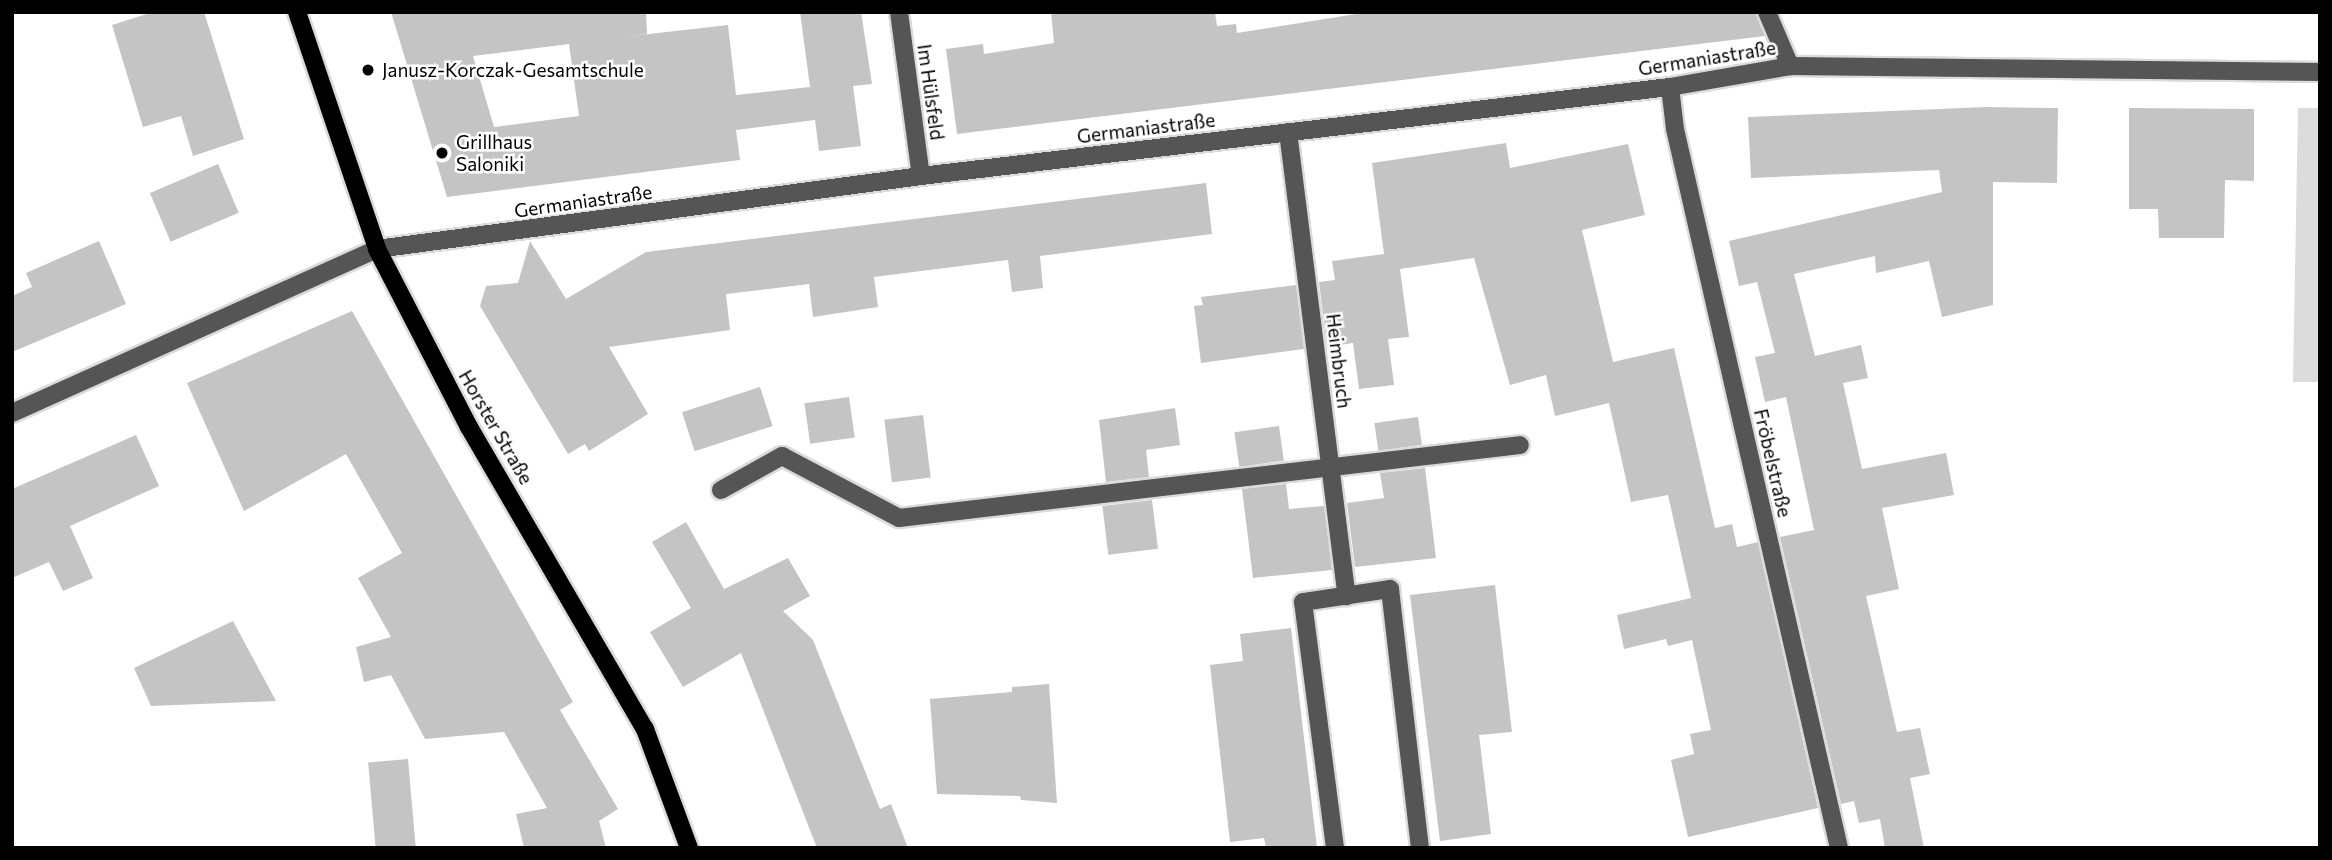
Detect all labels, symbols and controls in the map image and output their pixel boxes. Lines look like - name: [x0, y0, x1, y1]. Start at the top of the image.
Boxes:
- street label: Germaniastraße: [1637, 36, 1777, 80]
- street label: Im Hülsfeld: [913, 43, 949, 141]
- place label: Janusz-Korczak-Gesamtschule: [382, 59, 644, 81]
- marker: Janusz-Korczak-Gesamtschule: [360, 62, 376, 78]
- street label: Germaniastraße: [1076, 108, 1216, 148]
- place label: Grillhaus Saloniki: [456, 131, 532, 175]
- marker: Grillhaus Saloniki: [434, 145, 450, 161]
- street label: Germaniastraße: [513, 180, 653, 222]
- street label: Heimbruch: [1322, 312, 1356, 410]
- street label: Horster Straße: [454, 366, 538, 488]
- street label: Fröbelstraße: [1749, 407, 1797, 519]

